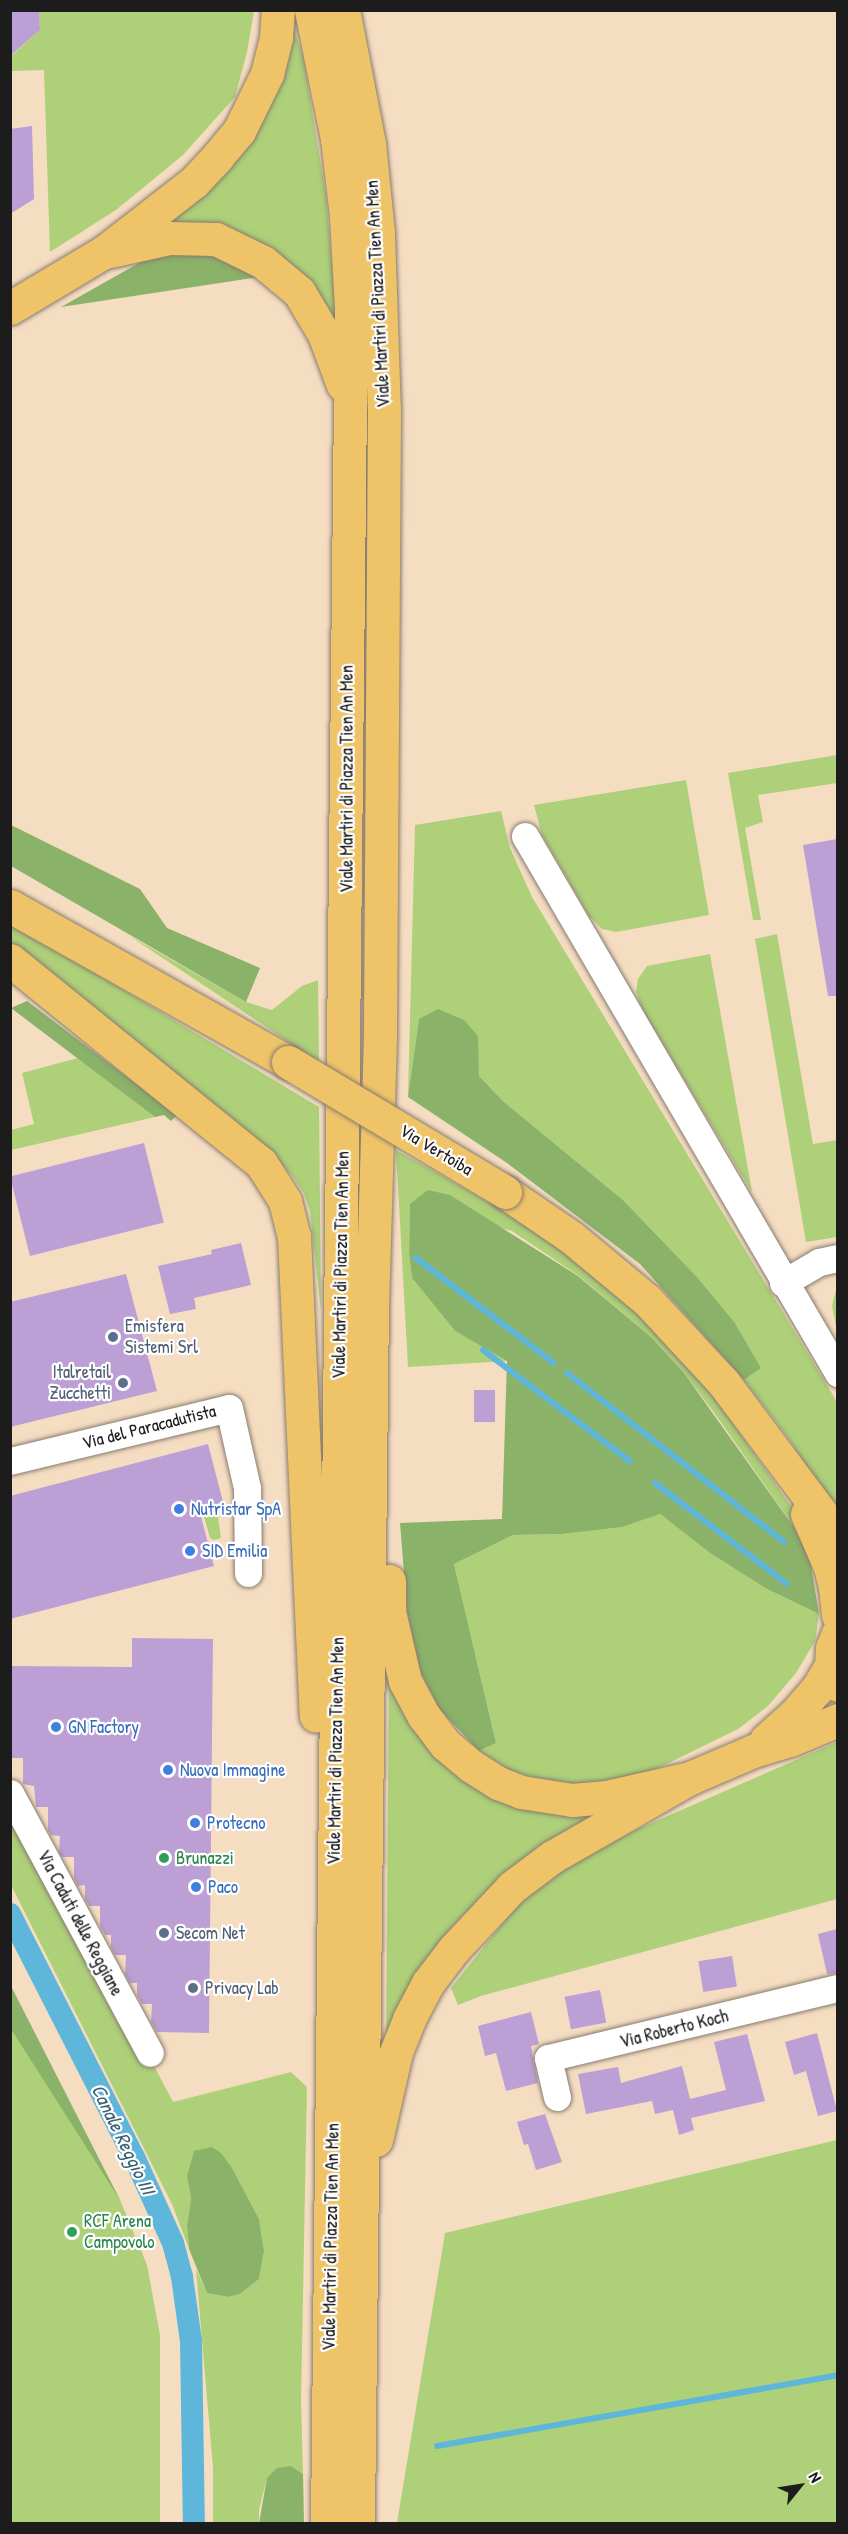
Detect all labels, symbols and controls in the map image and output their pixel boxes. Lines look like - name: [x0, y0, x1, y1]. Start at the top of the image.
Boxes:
- street label: Viale Martiri di Piazza Tien An Men: [361, 180, 395, 408]
- street label: Viale Martiri di Piazza Tien An Men: [336, 665, 358, 893]
- street label: Via Vertoiba: [396, 1120, 476, 1180]
- street label: Viale Martiri di Piazza Tien An Men: [328, 1151, 354, 1379]
- place label: Emisfera Sistemi Srl: [125, 1316, 198, 1358]
- marker: Emisfera Sistemi Srl: [106, 1330, 120, 1344]
- place label: Italretail Zucchetti: [50, 1362, 111, 1404]
- marker: Italretail Zucchetti: [116, 1376, 130, 1390]
- street label: Via del Paracadutista: [80, 1400, 218, 1454]
- place label: Nutristar SpA: [191, 1498, 281, 1520]
- marker: Nutristar SpA: [172, 1502, 186, 1516]
- place label: SID Emilia: [202, 1540, 267, 1562]
- marker: SID Emilia: [183, 1544, 197, 1558]
- street label: Viale Martiri di Piazza Tien An Men: [323, 1637, 349, 1865]
- place label: GN Factory: [68, 1716, 139, 1738]
- marker: GN Factory: [49, 1720, 63, 1734]
- place label: Nuova Immagine: [180, 1759, 286, 1781]
- marker: Nuova Immagine: [161, 1763, 175, 1777]
- place label: Protecno: [207, 1812, 266, 1834]
- marker: Protecno: [188, 1816, 202, 1830]
- street label: Via Caduti delle Reggiane: [32, 1846, 128, 2000]
- place label: Brunazzi: [176, 1847, 234, 1869]
- marker: Brunazzi: [157, 1851, 171, 1865]
- place label: Paco: [208, 1876, 238, 1898]
- marker: Paco: [189, 1880, 203, 1894]
- place label: Secom Net: [176, 1922, 245, 1944]
- marker: Secom Net: [157, 1926, 171, 1940]
- place label: Privacy Lab: [205, 1977, 279, 1999]
- marker: Privacy Lab: [186, 1981, 200, 1995]
- street label: Via Roberto Koch: [617, 2005, 731, 2053]
- water label: Canale Reggio III: [87, 2080, 161, 2198]
- street label: Viale Martiri di Piazza Tien An Men: [318, 2123, 344, 2351]
- place label: RCF Arena Campovolo: [84, 2211, 155, 2254]
- marker: RCF Arena Campovolo: [65, 2225, 79, 2239]
- north arrow: [770, 2456, 830, 2516]
- text: N: [804, 2468, 827, 2486]

